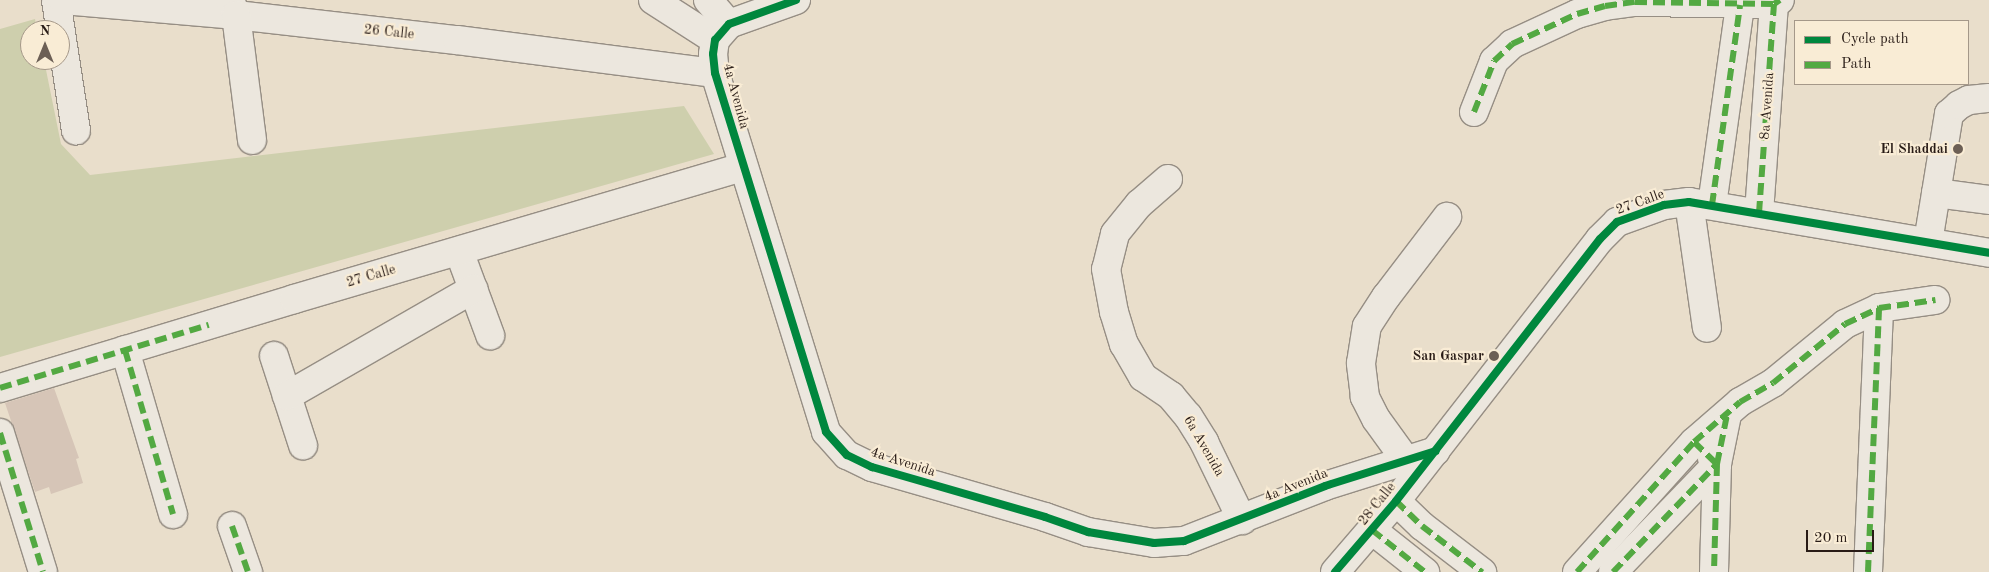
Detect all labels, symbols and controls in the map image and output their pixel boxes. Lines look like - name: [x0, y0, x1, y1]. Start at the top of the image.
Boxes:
- north arrow: [20, 20, 70, 70]
- legend: [1794, 20, 1969, 85]
- street label: 26 Calle: [363, 21, 415, 43]
- text: N: [40, 24, 50, 38]
- text: Cycle path: [1841, 32, 1909, 47]
- text: Path: [1841, 57, 1871, 72]
- street label: 4a Avenida: [719, 61, 753, 131]
- street label: 8a Avenida: [1756, 72, 1778, 140]
- place label: El Shaddai: [1880, 141, 1948, 157]
- marker: El Shaddai: [1952, 143, 1964, 155]
- street label: 27 Calle: [1613, 185, 1667, 219]
- street label: 27 Calle: [344, 261, 398, 291]
- place label: San Gaspar: [1412, 348, 1484, 364]
- marker: San Gaspar: [1488, 350, 1500, 362]
- street label: 6a Avenida: [1180, 413, 1228, 479]
- street label: 4a Avenida: [868, 444, 938, 480]
- street label: 4a Avenida: [1262, 465, 1330, 505]
- street label: 28 Calle: [1355, 479, 1399, 529]
- scale bar: [1809, 520, 1876, 552]
- text: 20 m: [1814, 531, 1848, 546]

